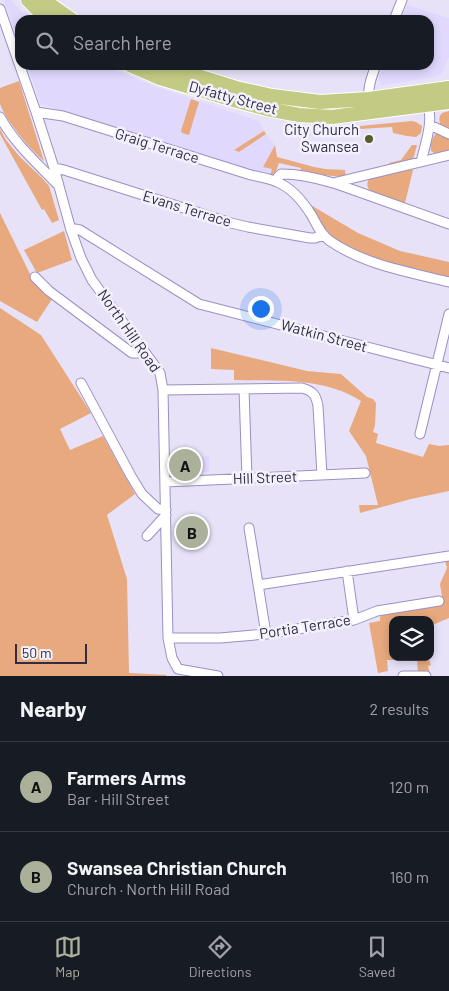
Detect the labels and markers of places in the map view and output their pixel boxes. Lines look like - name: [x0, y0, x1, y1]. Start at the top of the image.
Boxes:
- place label: City Church Swansea: [284, 120, 359, 155]
- marker: City Church Swansea: [363, 133, 375, 145]
- pin: A: [169, 446, 201, 484]
- pin: B: [176, 513, 208, 551]

